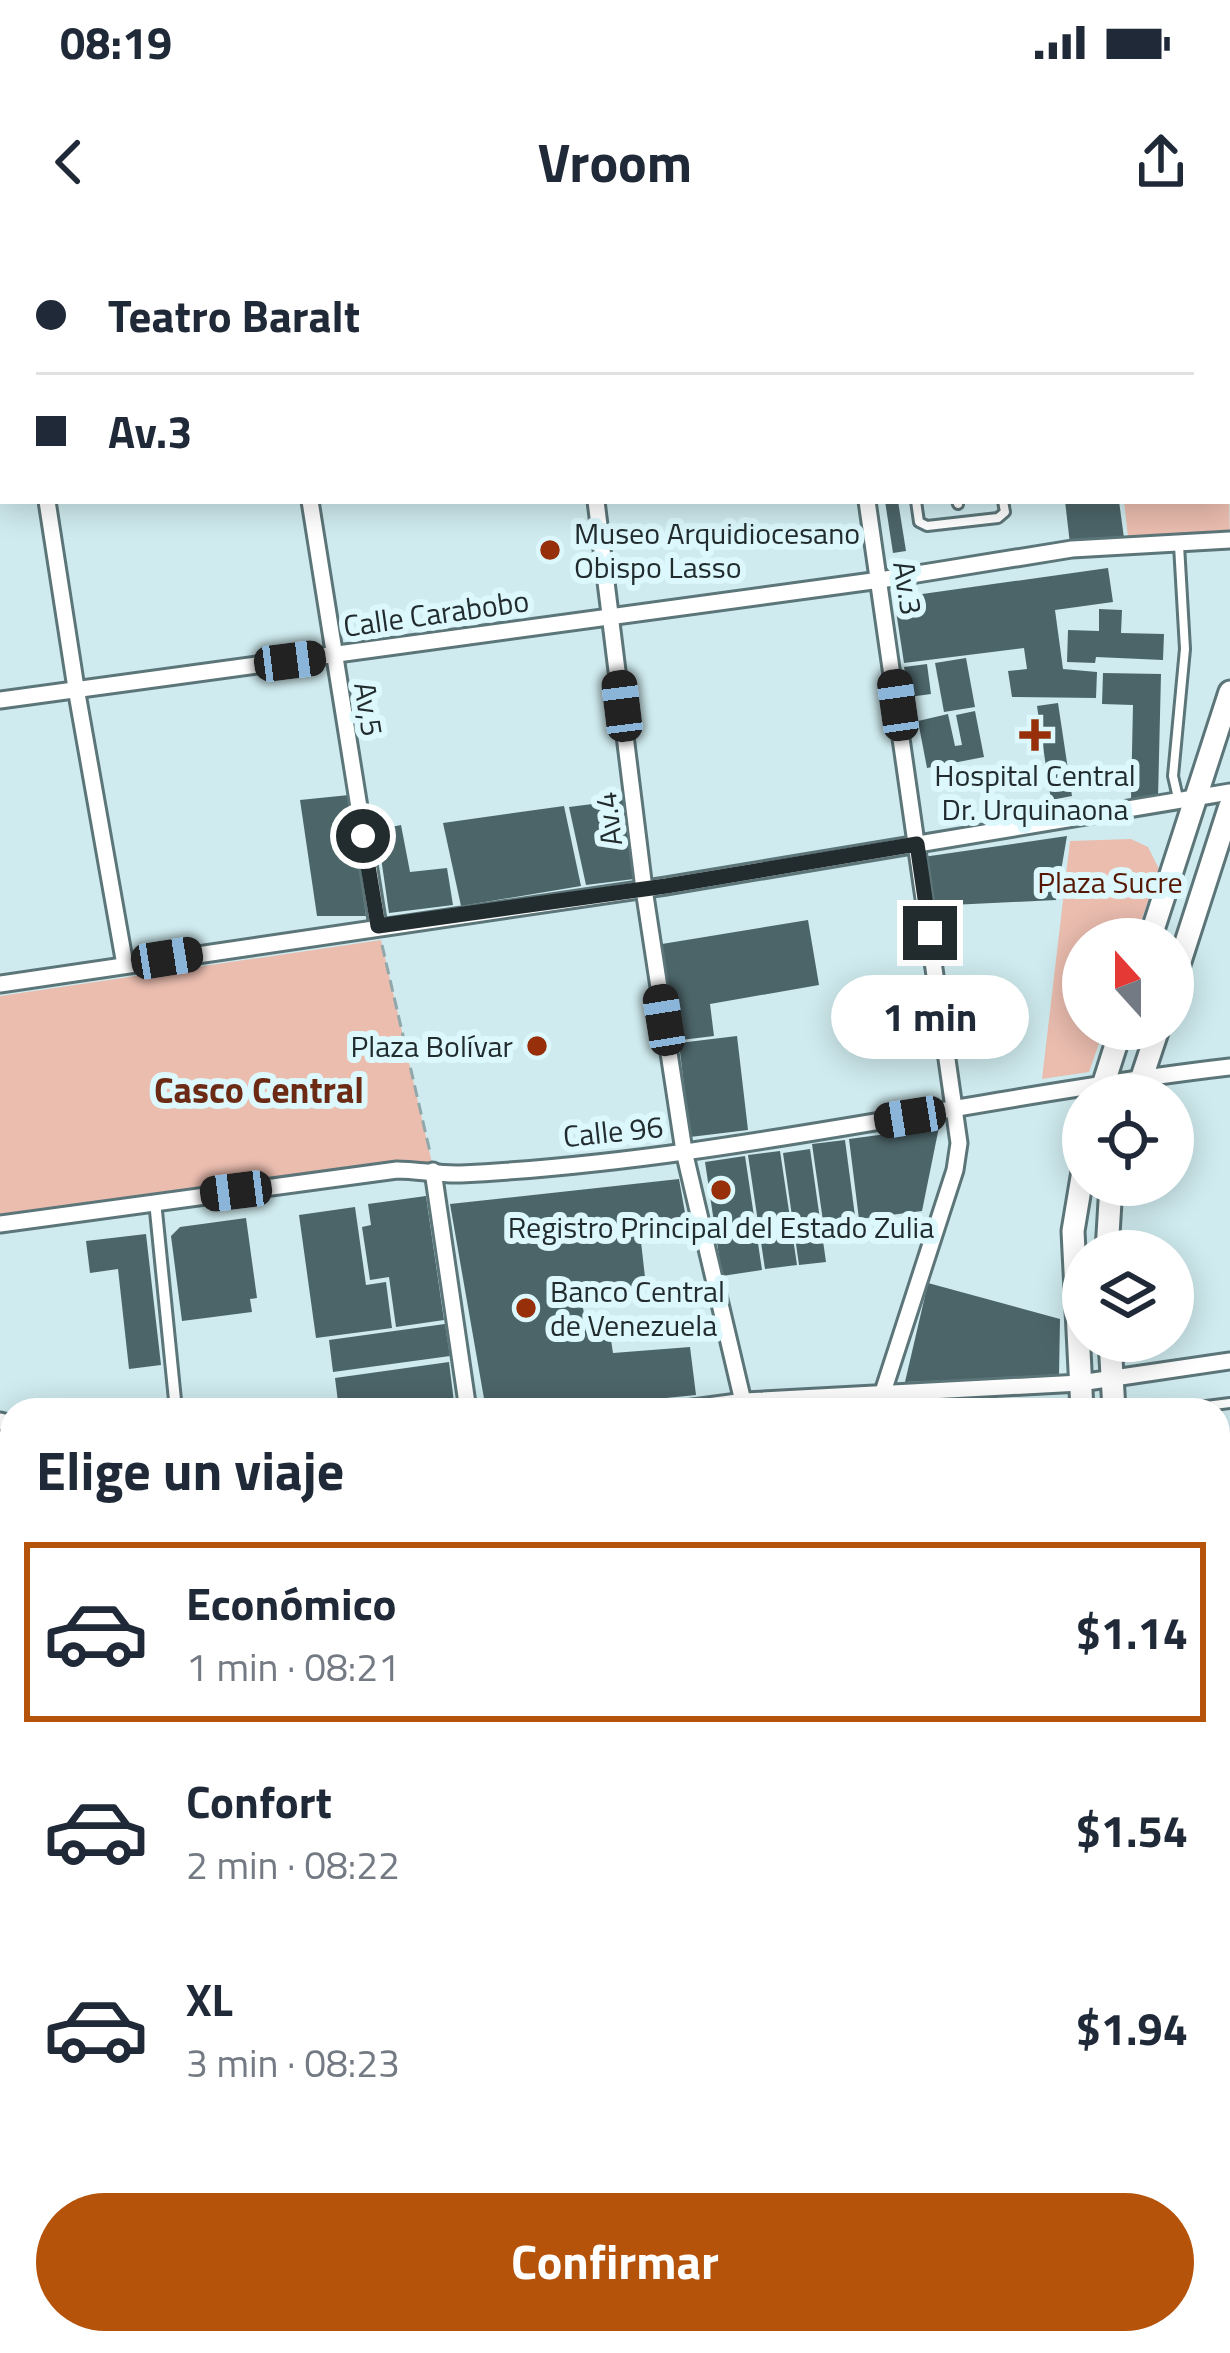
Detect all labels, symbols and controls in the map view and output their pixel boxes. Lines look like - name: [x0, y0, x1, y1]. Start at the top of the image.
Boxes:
- text: 08:19: [60, 8, 172, 76]
- text: Vroom: [538, 121, 692, 203]
- icon: back: [36, 129, 102, 195]
- icon: share: [1128, 129, 1194, 195]
- text: Teatro Baralt: [108, 281, 360, 349]
- text: Av.3: [108, 397, 193, 465]
- place label: Museo Arquidiocesano Obispo Lasso: [574, 510, 860, 590]
- marker: Museo Arquidiocesano Obispo Lasso: [537, 537, 563, 563]
- street label: Av.3: [881, 558, 935, 618]
- street label: Calle Carabobo: [340, 577, 532, 649]
- car: [252, 639, 328, 683]
- car: [875, 667, 921, 743]
- car: [600, 668, 644, 744]
- street label: Av,5: [342, 679, 396, 739]
- marker: Hospital Central Dr. Urquinaona: [1019, 719, 1051, 751]
- place label: Hospital Central Dr. Urquinaona: [934, 752, 1136, 832]
- street label: Av.4: [582, 789, 634, 849]
- route start: [336, 809, 390, 863]
- park label: Plaza Sucre: [1037, 859, 1183, 905]
- route end: [903, 906, 957, 960]
- north arrow: [1062, 918, 1194, 1050]
- map controls: [1062, 918, 1194, 1362]
- car: [129, 935, 205, 981]
- callout: 1 min: [831, 975, 1029, 1059]
- car: [641, 982, 687, 1058]
- text: 1 min: [883, 987, 977, 1046]
- place label: Plaza Bolívar: [351, 1023, 513, 1069]
- marker: Plaza Bolívar: [524, 1033, 550, 1059]
- district label: Casco Central: [154, 1062, 364, 1117]
- button: locate: [1062, 1074, 1194, 1206]
- car: [872, 1094, 948, 1140]
- street label: Calle 96: [561, 1103, 665, 1159]
- car: [198, 1169, 274, 1213]
- marker: Registro Principal del Estado Zulia: [708, 1177, 734, 1203]
- place label: Registro Principal del Estado Zulia: [508, 1204, 934, 1250]
- button: layers: [1062, 1230, 1194, 1362]
- place label: Banco Central de Venezuela: [550, 1268, 725, 1348]
- marker: Banco Central de Venezuela: [513, 1295, 539, 1321]
- text: Elige un viaje: [36, 1429, 344, 1511]
- text: Económico: [186, 1569, 397, 1637]
- icon: car: [42, 1578, 150, 1686]
- text: $1.14: [1076, 1598, 1188, 1666]
- text: 1 min · 08:21: [186, 1637, 400, 1696]
- text: Confort: [186, 1767, 332, 1835]
- icon: car: [42, 1776, 150, 1884]
- text: $1.54: [1076, 1796, 1188, 1864]
- text: 2 min · 08:22: [186, 1835, 400, 1894]
- text: XL: [186, 1965, 233, 2033]
- icon: car: [42, 1974, 150, 2082]
- text: $1.94: [1076, 1994, 1188, 2062]
- text: 3 min · 08:23: [186, 2033, 400, 2092]
- button: Confirmar: [36, 2193, 1194, 2331]

